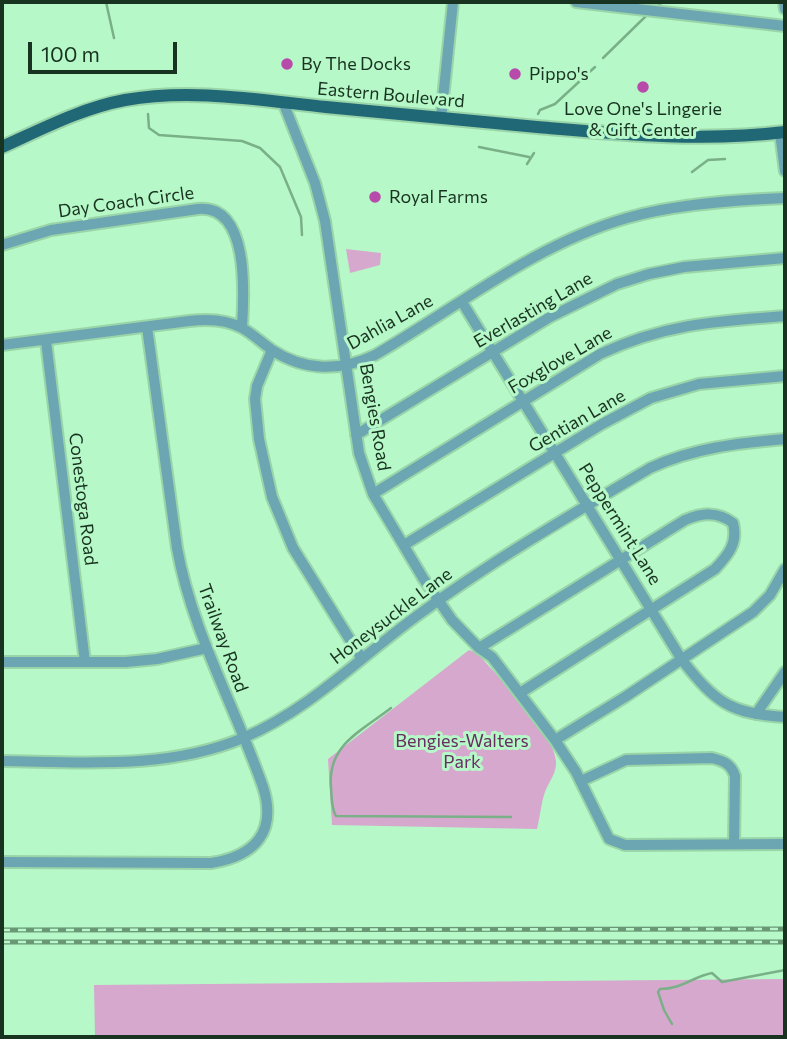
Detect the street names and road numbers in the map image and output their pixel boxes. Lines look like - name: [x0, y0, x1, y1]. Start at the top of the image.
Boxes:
- street label: Eastern Boulevard: [316, 78, 466, 112]
- street label: Day Coach Circle: [57, 182, 195, 222]
- street label: Everlasting Lane: [470, 267, 596, 353]
- street label: Dahlia Lane: [343, 290, 437, 354]
- street label: Foxglove Lane: [504, 322, 616, 398]
- street label: Bengies Road: [355, 361, 395, 473]
- street label: Gentian Lane: [525, 385, 629, 457]
- street label: Conestoga Road: [64, 431, 102, 567]
- street label: Peppermint Lane: [574, 459, 666, 589]
- street label: Honeysuckle Lane: [326, 563, 456, 669]
- street label: Trailway Road: [193, 581, 253, 695]

